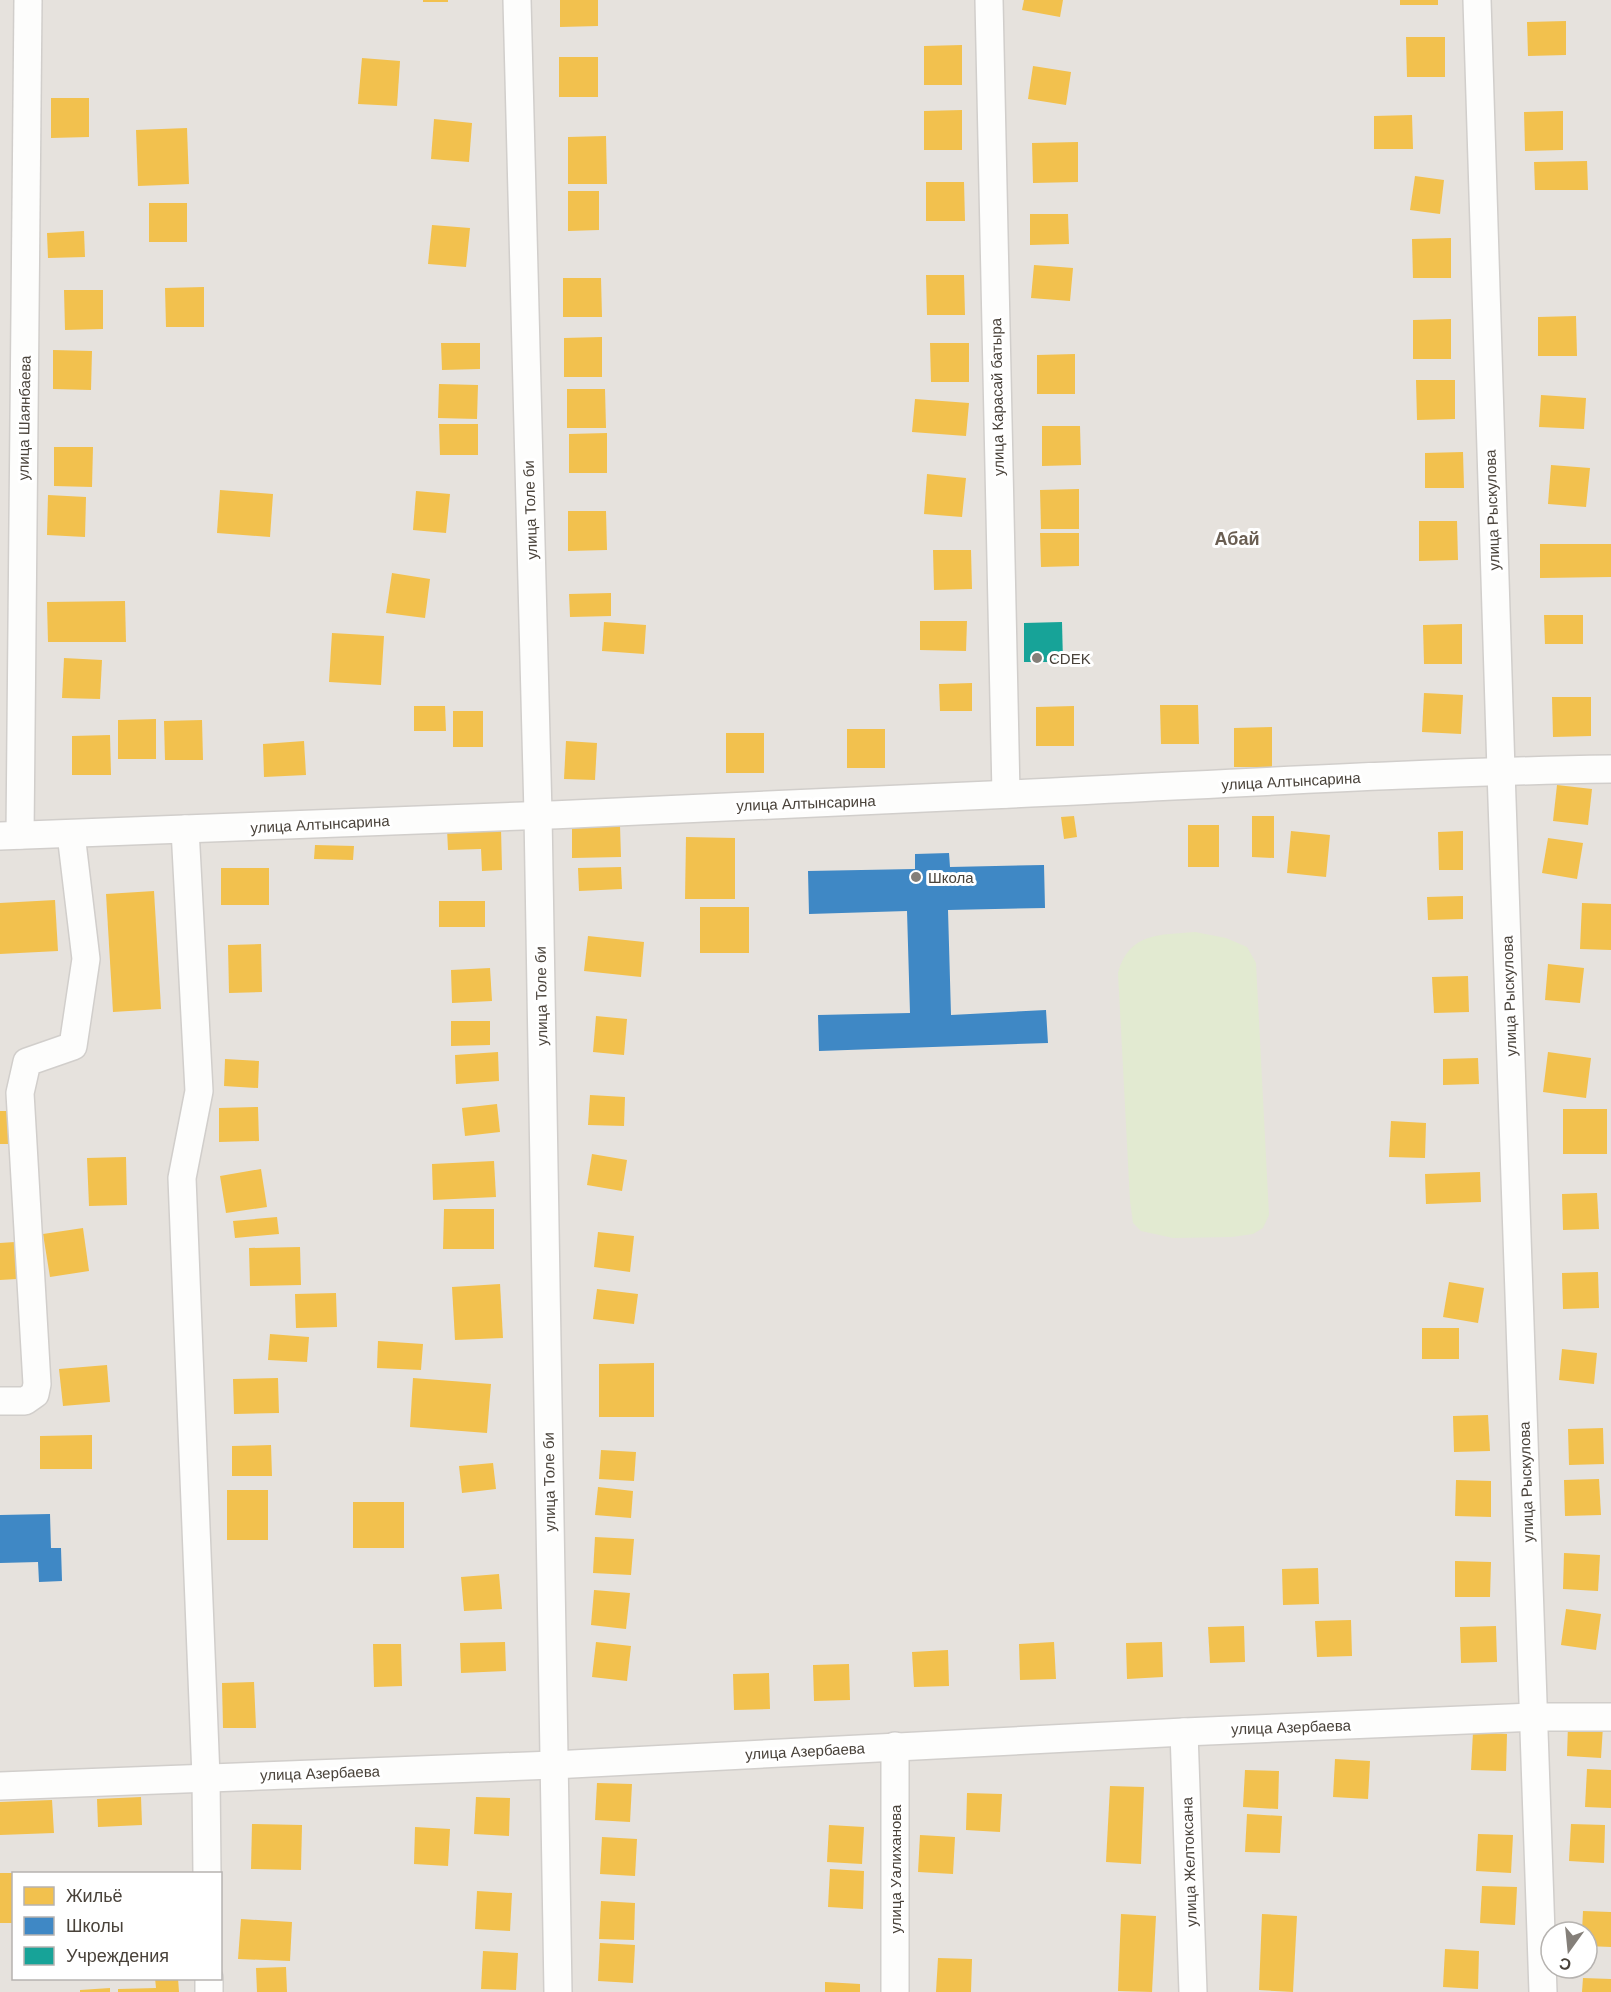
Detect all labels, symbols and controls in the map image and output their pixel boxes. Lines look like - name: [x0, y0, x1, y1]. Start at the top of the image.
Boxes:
- street label: улица Карасай батыра: [987, 317, 1007, 476]
- street label: улица Шаянбаева: [14, 355, 34, 481]
- street label: улица Рыскулова: [1481, 449, 1503, 571]
- street label: улица Толе би: [520, 460, 540, 560]
- district label: Абай: [1215, 529, 1259, 549]
- place label: CDEK: [1049, 650, 1091, 667]
- marker: CDEK: [1030, 651, 1044, 665]
- street label: улица Алтынсарина: [1221, 769, 1362, 793]
- street label: улица Алтынсарина: [736, 792, 877, 814]
- street label: улица Алтынсарина: [250, 812, 391, 836]
- place label: Школа: [928, 869, 974, 886]
- marker: Школа: [909, 870, 923, 884]
- street label: улица Рыскулова: [1498, 935, 1520, 1057]
- street label: улица Толе би: [532, 946, 550, 1046]
- street label: улица Рыскулова: [1515, 1421, 1537, 1543]
- street label: улица Толе би: [540, 1432, 558, 1532]
- street label: улица Азербаева: [1231, 1716, 1352, 1738]
- street label: улица Азербаева: [745, 1739, 866, 1763]
- street label: улица Азербаева: [260, 1762, 381, 1784]
- street label: улица Желтоксана: [1178, 1796, 1200, 1927]
- street label: улица Уалиханова: [887, 1804, 904, 1933]
- legend: [12, 1872, 222, 1980]
- text: Жильё: [66, 1886, 123, 1906]
- text: Школы: [66, 1916, 124, 1936]
- north arrow: [1539, 1920, 1599, 1980]
- text: Учреждения: [66, 1946, 169, 1966]
- text: С: [1557, 1954, 1573, 1974]

